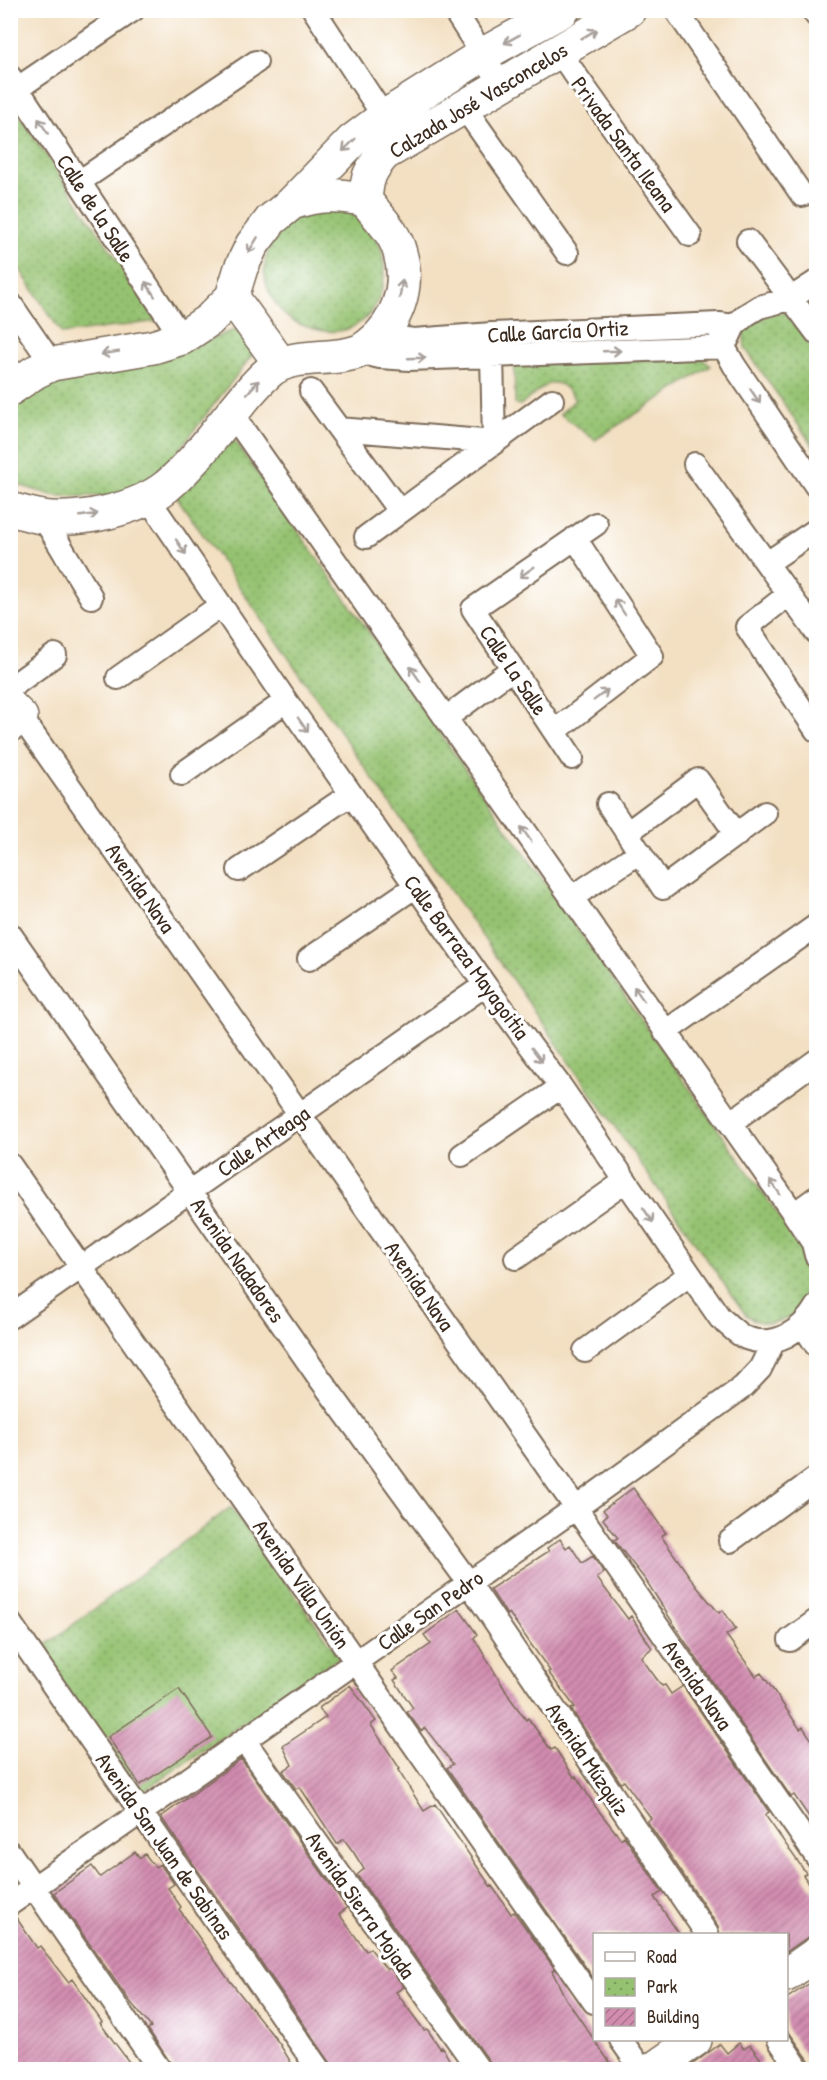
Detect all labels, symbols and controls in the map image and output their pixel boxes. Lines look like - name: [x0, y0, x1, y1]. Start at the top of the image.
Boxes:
- one-way arrow: [580, 28, 597, 40]
- one-way arrow: [504, 33, 521, 45]
- street label: Calzada José Vasconcelos: [383, 35, 573, 165]
- street label: Privada Santa Ileana: [565, 70, 684, 218]
- one-way arrow: [36, 118, 48, 135]
- one-way arrow: [341, 138, 356, 153]
- street label: Calle de la Salle: [50, 148, 142, 268]
- one-way arrow: [246, 237, 259, 254]
- one-way arrow: [396, 280, 407, 300]
- one-way arrow: [143, 281, 155, 298]
- street label: Calle García Ortiz: [487, 312, 629, 350]
- one-way arrow: [601, 345, 621, 357]
- one-way arrow: [100, 348, 120, 359]
- one-way arrow: [406, 352, 426, 364]
- one-way arrow: [246, 380, 260, 395]
- one-way arrow: [749, 388, 761, 404]
- one-way arrow: [79, 509, 98, 520]
- one-way arrow: [175, 538, 187, 554]
- one-way arrow: [520, 566, 536, 578]
- one-way arrow: [614, 600, 626, 616]
- street label: Calle La Salle: [473, 619, 555, 721]
- one-way arrow: [409, 667, 421, 683]
- one-way arrow: [593, 689, 609, 702]
- one-way arrow: [297, 716, 309, 733]
- one-way arrow: [520, 827, 532, 843]
- street label: Avenida Nava: [99, 837, 183, 939]
- street label: Calle Barraza Mayagoitia: [397, 869, 537, 1046]
- one-way arrow: [632, 986, 645, 1002]
- one-way arrow: [531, 1047, 544, 1063]
- street label: Calle Arteaga: [211, 1098, 316, 1184]
- one-way arrow: [769, 1180, 781, 1196]
- street label: Avenida Nadadores: [184, 1192, 292, 1328]
- one-way arrow: [643, 1206, 655, 1223]
- street label: Avenida Nava: [378, 1235, 462, 1337]
- street label: Avenida Villa Unión: [246, 1513, 358, 1655]
- street label: Calle San Pedro: [371, 1562, 489, 1658]
- street label: Avenida Nava: [656, 1634, 740, 1736]
- street label: Avenida Múzquiz: [539, 1697, 637, 1821]
- street label: Avenida San Juan de Sabinas: [89, 1747, 241, 1945]
- street label: Avenida Sierra Mojada: [299, 1826, 423, 1985]
- legend: [593, 1933, 788, 2041]
- text: Road: [647, 1944, 677, 1969]
- text: Park: [647, 1974, 678, 1999]
- text: Building: [647, 2004, 699, 2029]

